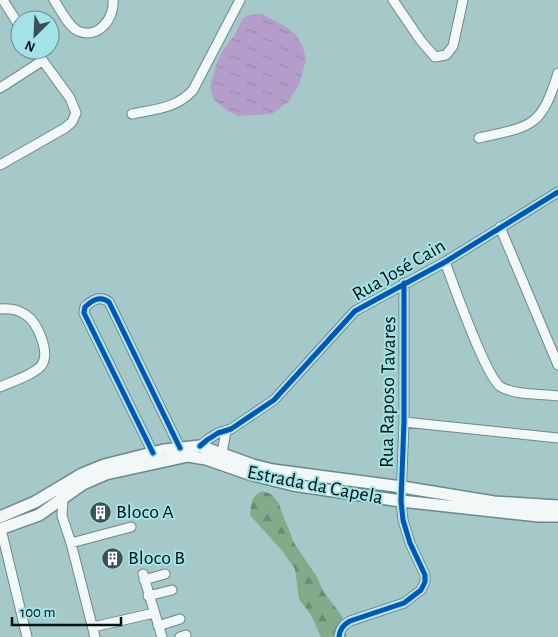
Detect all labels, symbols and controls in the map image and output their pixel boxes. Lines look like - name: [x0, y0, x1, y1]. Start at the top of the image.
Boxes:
- north arrow: [10, 10, 60, 60]
- text: N: [23, 38, 37, 54]
- street label: Rua José Cain: [349, 235, 449, 305]
- street label: Rua Raposo Tavares: [377, 316, 399, 468]
- street label: Estrada da Capela: [245, 462, 385, 508]
- building icon: Bloco A: [88, 500, 112, 524]
- place label: Bloco A: [116, 502, 174, 522]
- building icon: Bloco B: [100, 546, 124, 570]
- place label: Bloco B: [128, 548, 185, 568]
- scale bar: [12, 594, 121, 626]
- text: 100 m: [20, 605, 55, 620]

